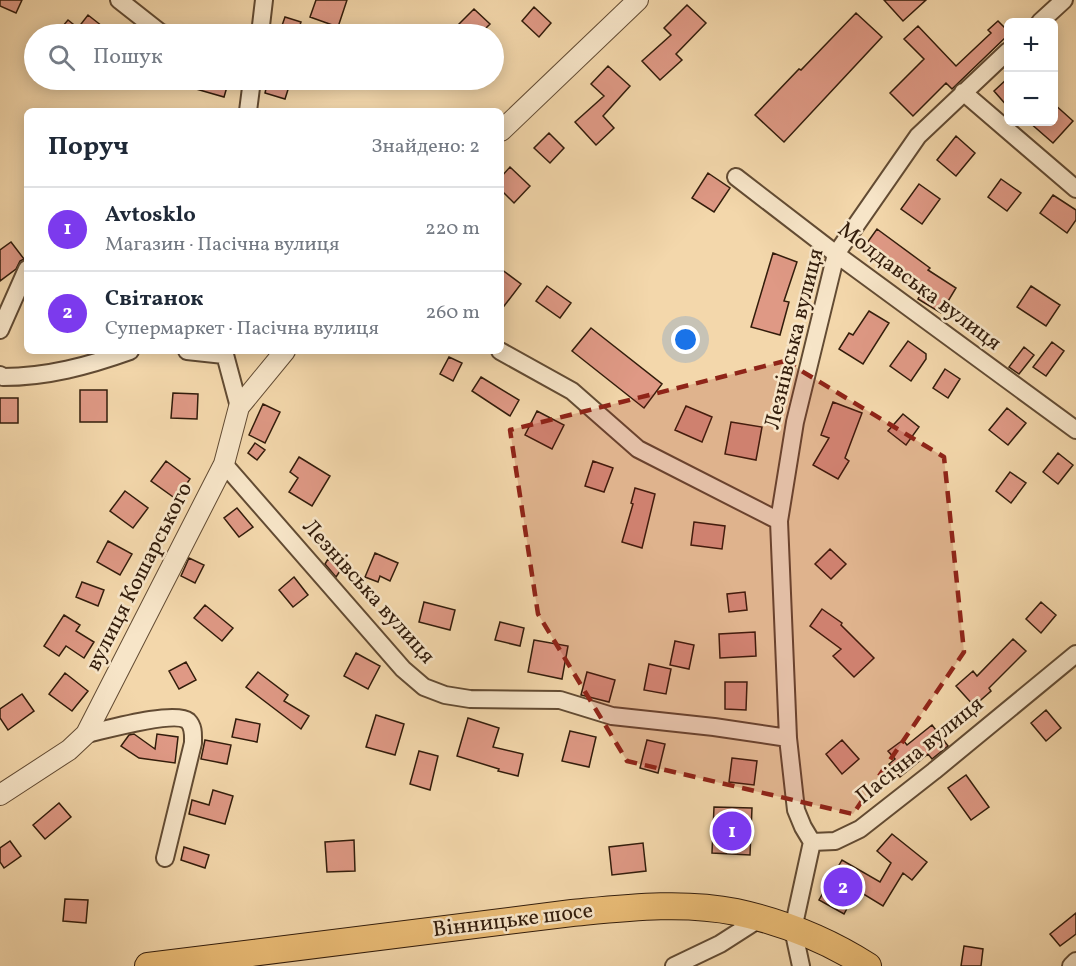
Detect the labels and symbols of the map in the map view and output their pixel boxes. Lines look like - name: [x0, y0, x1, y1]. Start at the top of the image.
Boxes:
- street label: Молдавська вулиця: [831, 215, 1007, 359]
- street label: Лезнівська вулиця: [758, 245, 832, 433]
- your location: [671, 325, 700, 354]
- street label: вулиця Кошарського: [79, 477, 201, 677]
- street label: Лезнівська вулиця: [294, 513, 442, 671]
- street label: Пасічна вулиця: [849, 690, 991, 812]
- pin: 1: [712, 808, 752, 854]
- pin: 2: [824, 864, 862, 910]
- street label: Вінницьке шосе: [431, 896, 595, 946]

